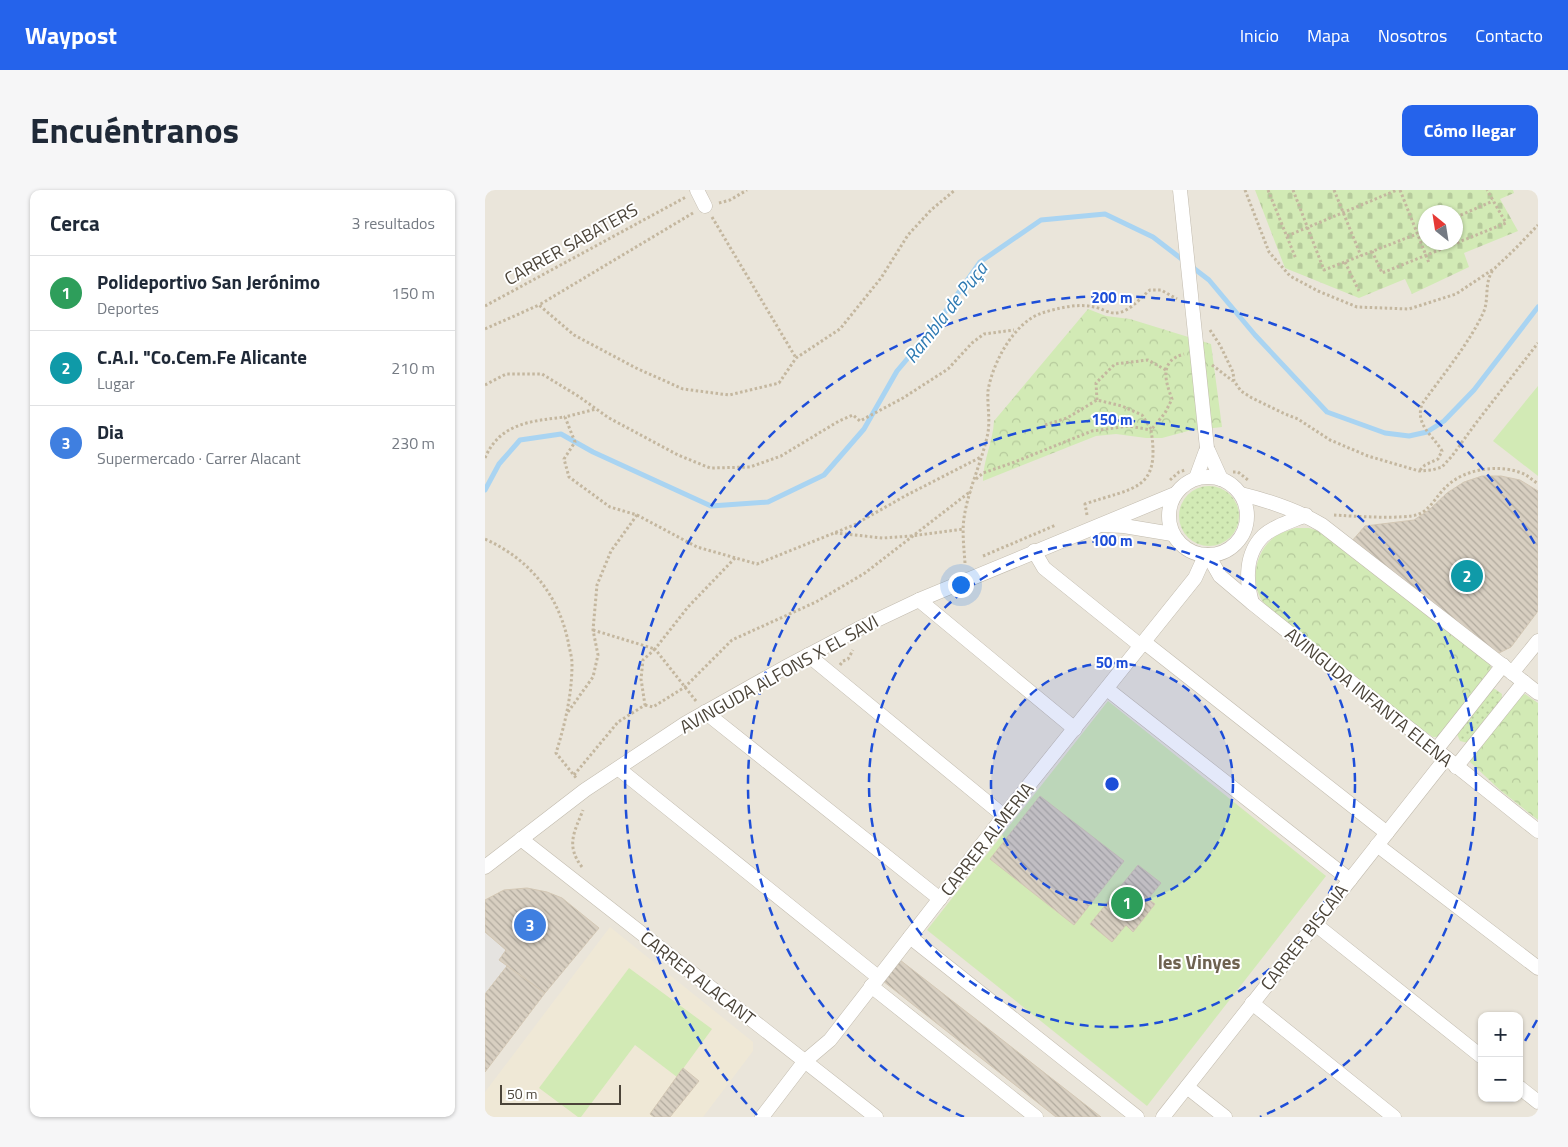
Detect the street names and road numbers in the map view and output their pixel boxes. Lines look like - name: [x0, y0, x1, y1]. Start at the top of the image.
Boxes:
- street label: CARRER SABATERS: [499, 196, 643, 292]
- street label: AVINGUDA ALFONS X EL SAVI: [675, 608, 883, 740]
- street label: AVINGUDA INFANTA ELENA: [1279, 621, 1459, 773]
- street label: CARRER ALMERIA: [934, 776, 1040, 902]
- street label: CARRER BISCAIA: [1254, 878, 1354, 996]
- street label: CARRER ALACANT: [635, 924, 762, 1032]

